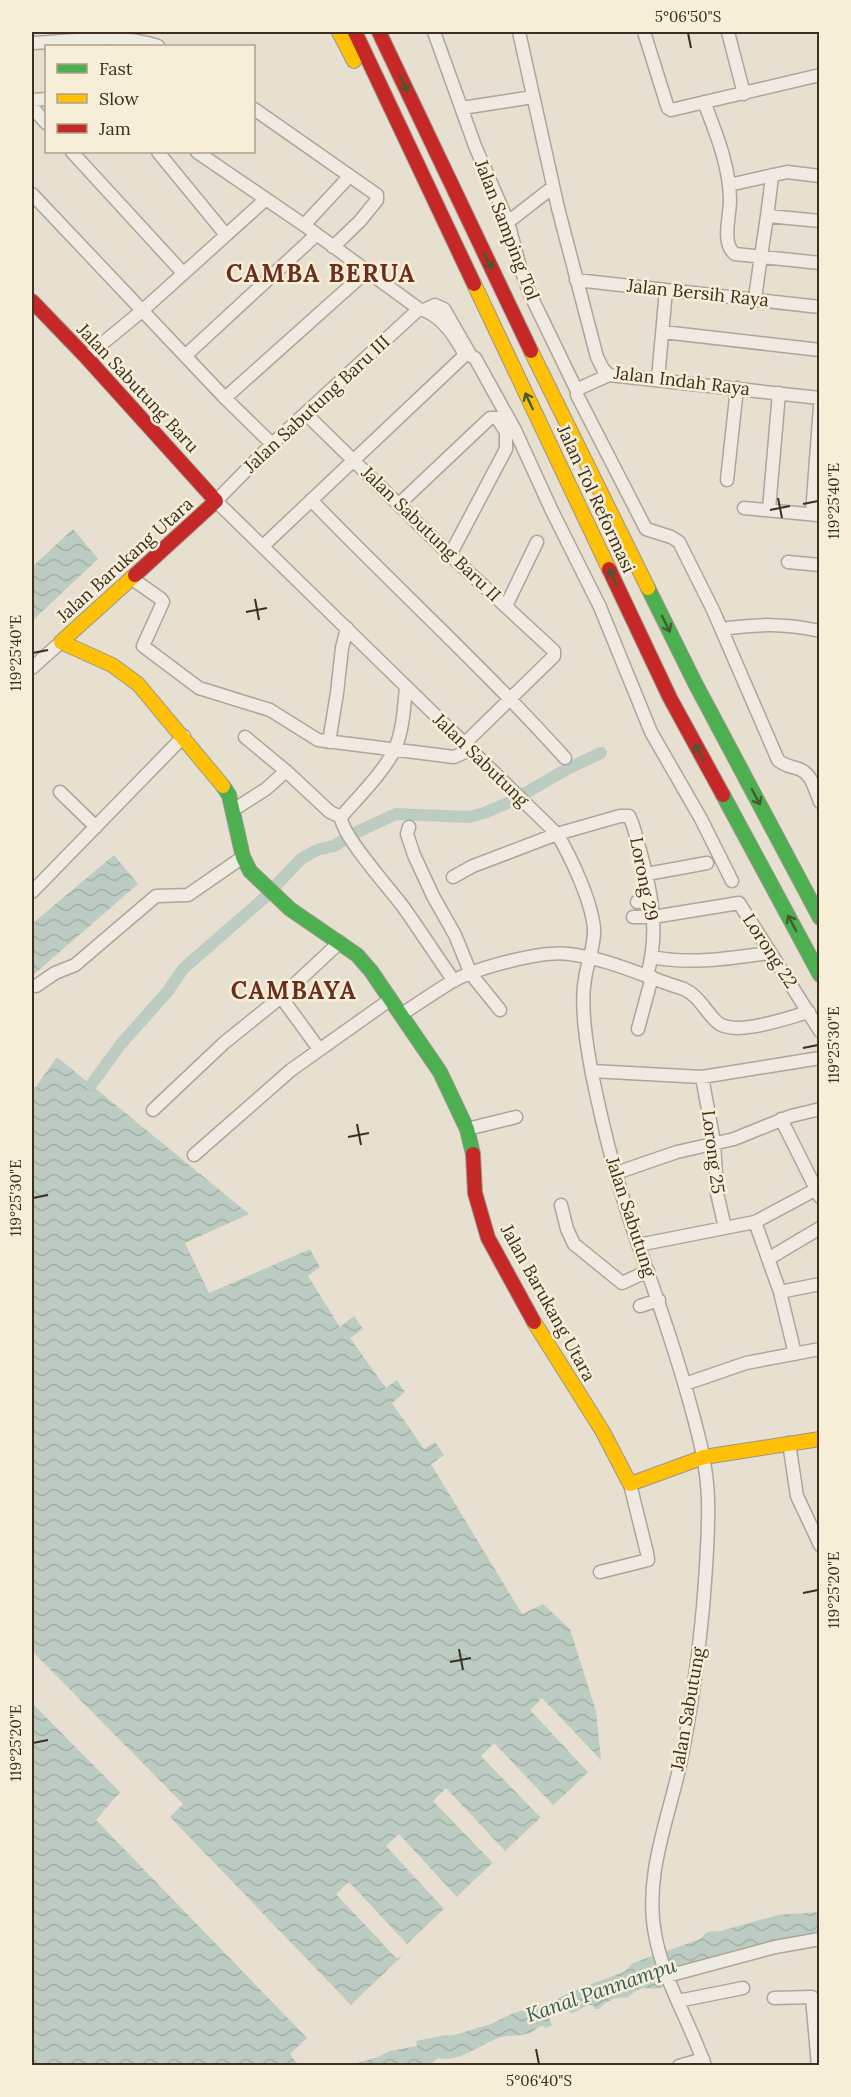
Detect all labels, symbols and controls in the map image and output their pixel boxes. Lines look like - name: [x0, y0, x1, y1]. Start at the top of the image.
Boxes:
- text: 5°06'50"S: [655, 7, 721, 26]
- legend: [45, 45, 255, 153]
- text: Fast: [99, 57, 133, 80]
- one-way arrow: [399, 75, 411, 93]
- text: Slow: [99, 87, 139, 110]
- text: Jam: [98, 117, 131, 140]
- street label: Jalan Samping Tol: [470, 155, 545, 303]
- one-way arrow: [482, 251, 494, 269]
- district label: CAMBA BERUA: [226, 258, 416, 289]
- street label: Jalan Bersih Raya: [625, 274, 770, 311]
- street label: Jalan Sabutung Baru: [72, 317, 204, 457]
- street label: Jalan Sabutung Baru III: [238, 330, 395, 478]
- street label: Jalan Indah Raya: [612, 361, 752, 400]
- one-way arrow: [523, 392, 535, 410]
- street label: Jalan Tol Reformasi: [552, 420, 641, 576]
- street label: Jalan Sabutung Baru II: [356, 460, 506, 606]
- text: 119°25'40"E: [824, 463, 843, 539]
- street label: Jalan Barukang Utara: [51, 492, 198, 628]
- one-way arrow: [606, 568, 618, 586]
- text: 119°25'40"E: [6, 615, 25, 691]
- one-way arrow: [661, 615, 672, 633]
- street label: Jalan Sabutung: [428, 707, 535, 812]
- one-way arrow: [693, 744, 705, 761]
- one-way arrow: [751, 788, 762, 806]
- street label: Lorong 29: [625, 835, 664, 923]
- street label: Lorong 22: [738, 909, 803, 992]
- one-way arrow: [786, 915, 797, 933]
- district label: CAMBAYA: [231, 975, 357, 1006]
- text: 119°25'30"E: [824, 1006, 843, 1084]
- street label: Lorong 25: [697, 1109, 730, 1195]
- street label: Jalan Sabutung: [601, 1153, 662, 1281]
- text: 119°25'30"E: [6, 1159, 25, 1237]
- street label: Jalan Barukang Utara: [495, 1219, 601, 1385]
- text: 119°25'20"E: [824, 1552, 843, 1628]
- street label: Jalan Sabutung: [665, 1644, 710, 1773]
- text: 119°25'20"E: [6, 1705, 25, 1781]
- water label: Kanal Pannampu: [522, 1952, 679, 2027]
- text: 5°06'40"S: [506, 2071, 572, 2090]

